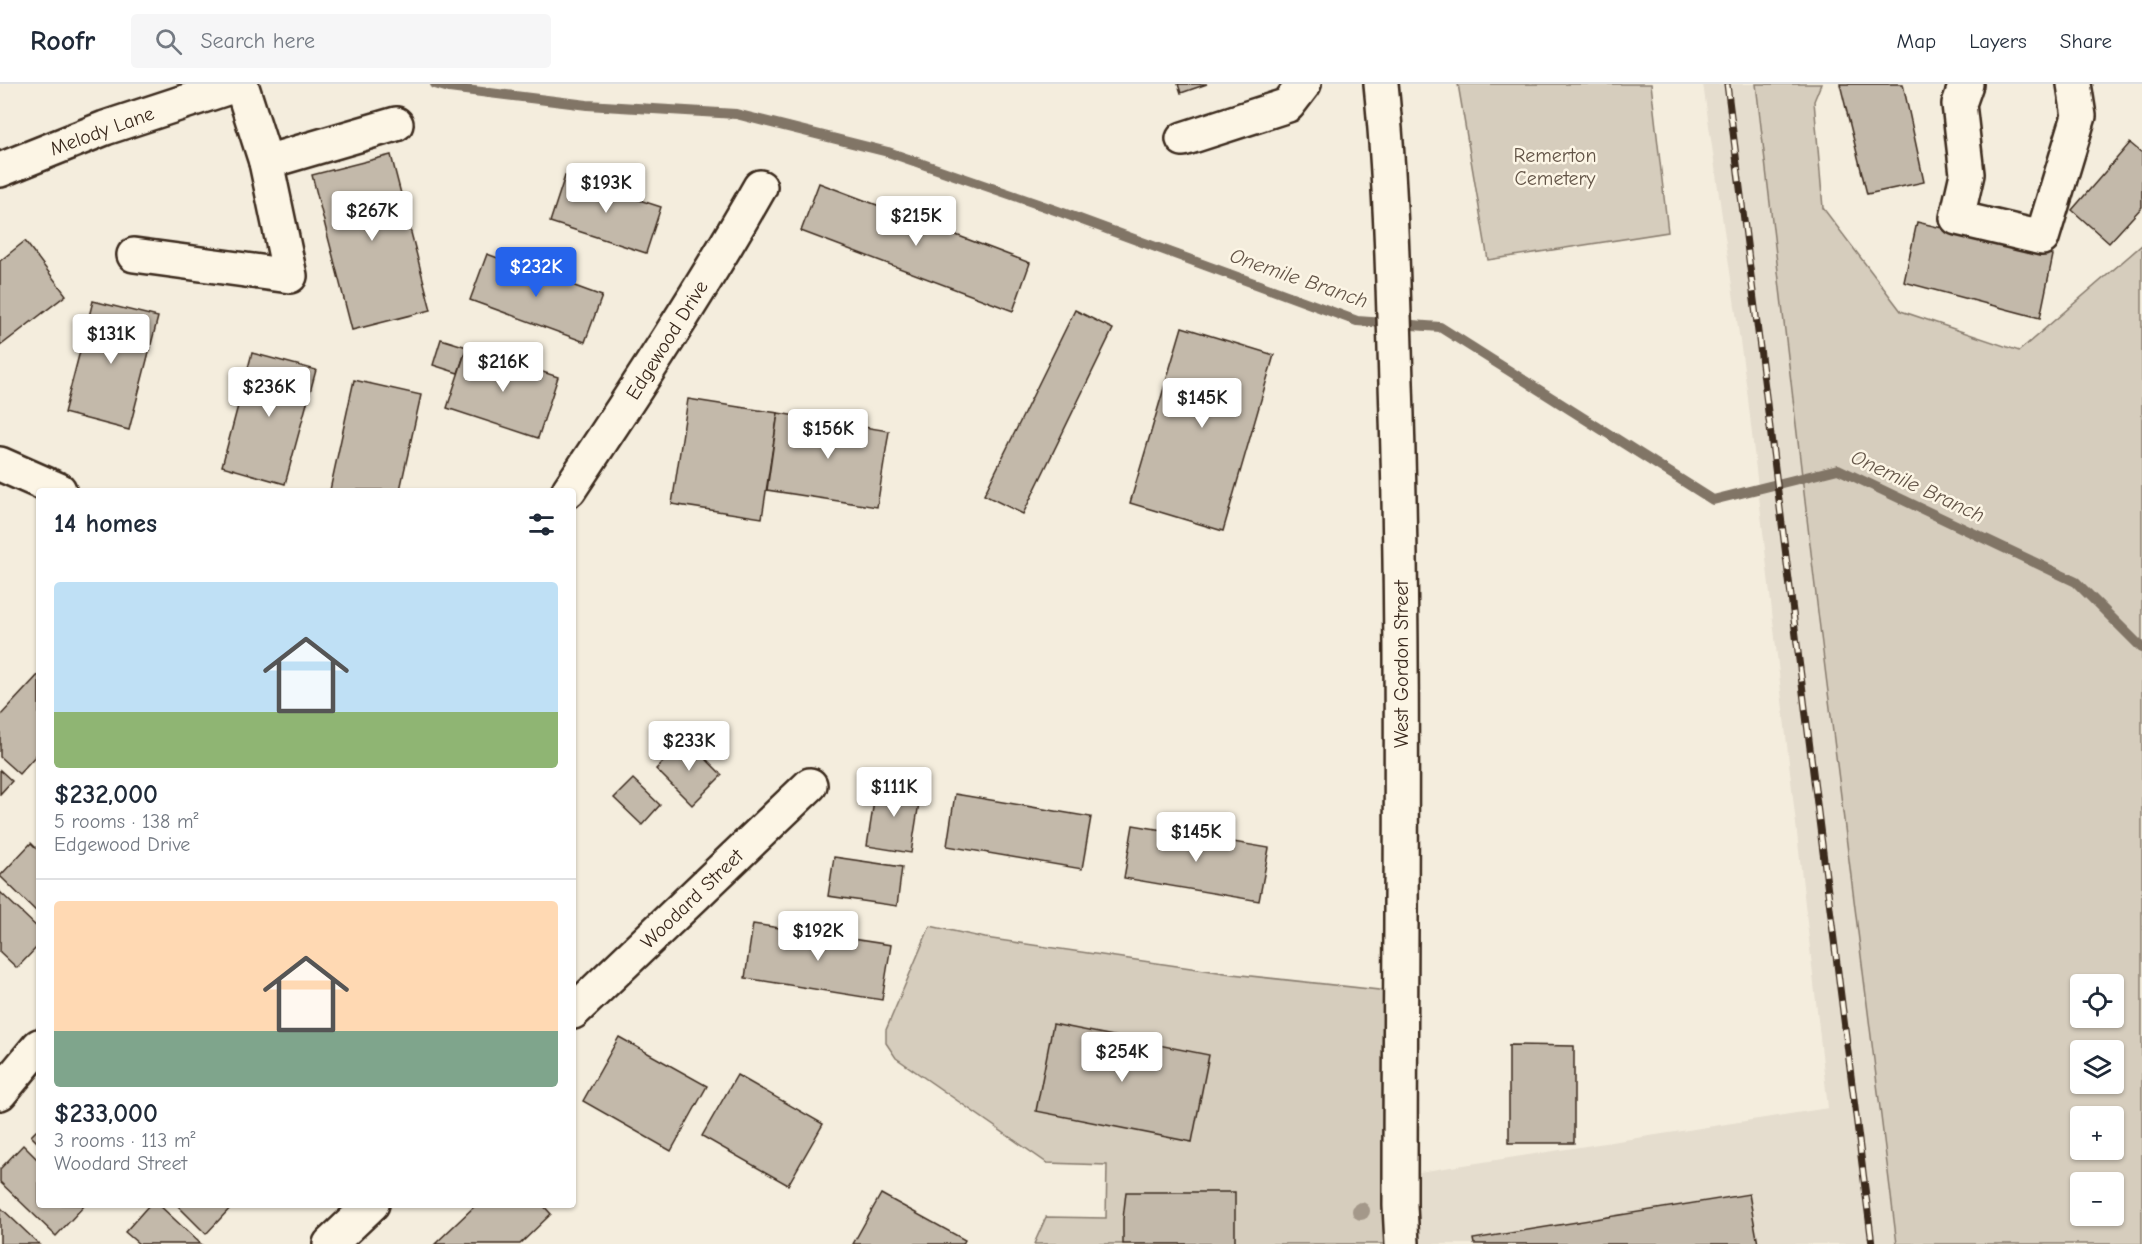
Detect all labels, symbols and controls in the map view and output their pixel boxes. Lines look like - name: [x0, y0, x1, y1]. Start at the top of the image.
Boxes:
- search box: [131, 14, 551, 68]
- text: Roofr: [30, 25, 95, 57]
- icon: search: [152, 25, 185, 58]
- text: Search here: [200, 28, 315, 54]
- text: Map: [1897, 29, 1936, 53]
- text: Layers: [1969, 29, 2027, 53]
- text: Share: [2060, 29, 2112, 53]
- street label: Melody Lane: [47, 102, 157, 160]
- park label: Remerton Cemetery: [1514, 144, 1596, 190]
- pin: $193K: [564, 163, 648, 214]
- text: $193K: [580, 171, 632, 194]
- pin: $267K: [330, 191, 414, 242]
- pin: $215K: [874, 196, 958, 247]
- text: $267K: [346, 199, 398, 222]
- text: $215K: [890, 204, 942, 227]
- water label: Onemile Branch: [1227, 243, 1371, 313]
- pin: $232K: [494, 247, 578, 298]
- text: $232K: [509, 255, 563, 278]
- street label: Edgewood Drive: [621, 276, 713, 404]
- pin: $131K: [69, 314, 153, 365]
- text: $131K: [87, 322, 135, 345]
- pin: $216K: [461, 342, 545, 393]
- text: $216K: [477, 350, 529, 373]
- pin: $236K: [227, 367, 311, 418]
- text: $236K: [242, 375, 296, 398]
- pin: $145K: [1160, 378, 1244, 429]
- text: $145K: [1177, 386, 1227, 409]
- pin: $156K: [786, 409, 870, 460]
- text: $156K: [802, 417, 854, 440]
- water label: Onemile Branch: [1847, 445, 1989, 527]
- icon: filters: [525, 508, 558, 541]
- text: 14 homes: [54, 509, 157, 539]
- street label: West Gordon Street: [1390, 579, 1413, 748]
- icon: home: [252, 621, 360, 729]
- pin: $233K: [647, 721, 731, 772]
- text: $233K: [663, 729, 715, 752]
- pin: $111K: [852, 767, 936, 818]
- text: $111K: [871, 775, 917, 798]
- text: $232,000: [54, 780, 158, 810]
- text: 5 rooms · 138 m²: [54, 810, 199, 833]
- pin: $145K: [1154, 812, 1238, 863]
- text: $145K: [1171, 820, 1221, 843]
- text: Edgewood Drive: [54, 833, 190, 856]
- street label: Woodard Street: [636, 844, 749, 954]
- pin: $192K: [776, 911, 860, 962]
- text: $192K: [792, 919, 844, 942]
- icon: home: [252, 940, 360, 1048]
- map controls: [2070, 974, 2124, 1226]
- button: locate: [2070, 974, 2124, 1028]
- pin: $254K: [1080, 1032, 1164, 1083]
- text: $254K: [1095, 1040, 1149, 1063]
- button: layers: [2070, 1040, 2124, 1094]
- text: $233,000: [54, 1099, 158, 1129]
- button: +: [2070, 1106, 2124, 1160]
- text: 3 rooms · 113 m²: [54, 1129, 195, 1152]
- text: Woodard Street: [54, 1152, 187, 1175]
- button: −: [2070, 1172, 2124, 1226]

